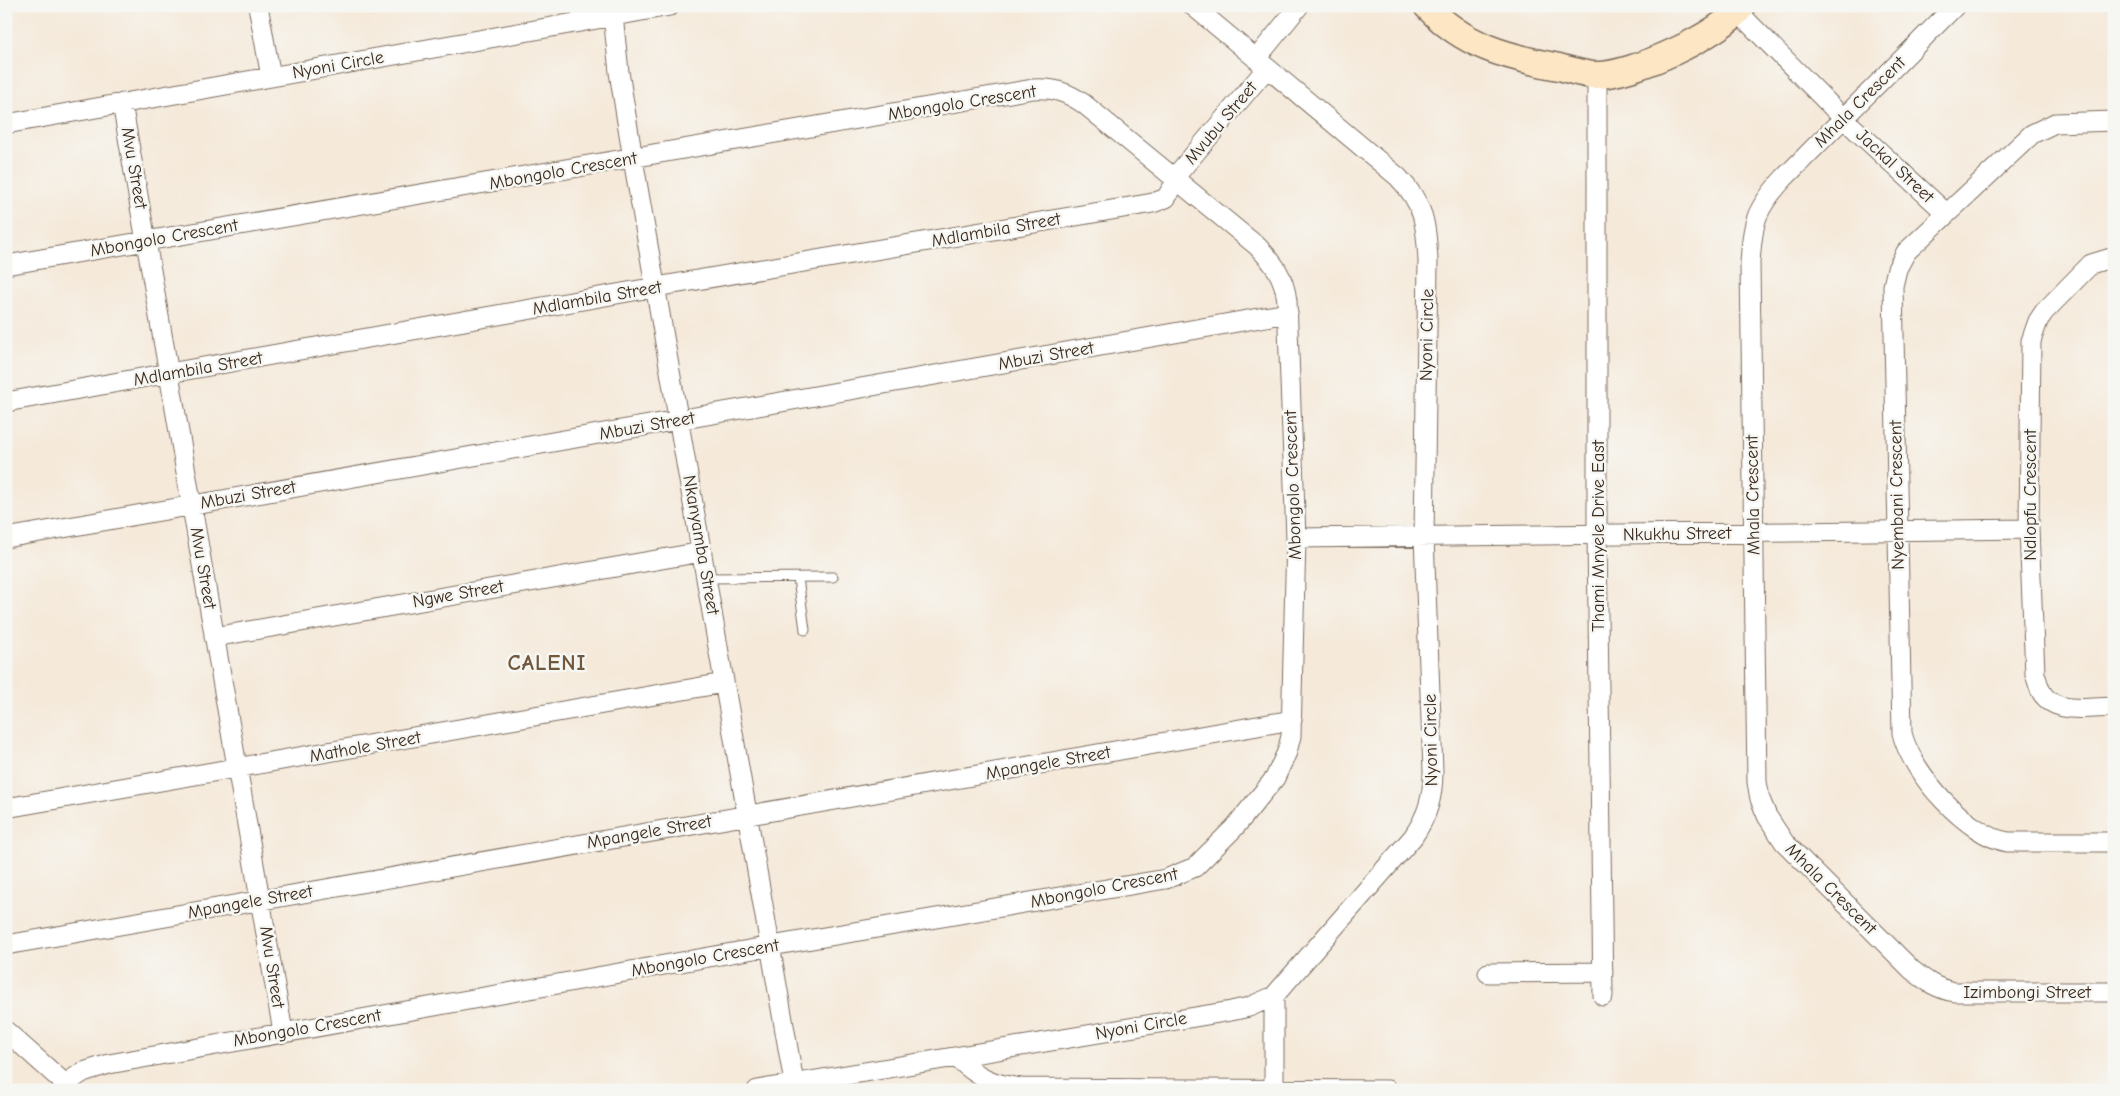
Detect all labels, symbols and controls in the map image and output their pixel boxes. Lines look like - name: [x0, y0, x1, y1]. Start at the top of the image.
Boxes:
- street label: Nyoni Circle: [291, 47, 385, 83]
- street label: Mhala Crescent: [1810, 51, 1911, 152]
- street label: Mvubu Street: [1180, 77, 1262, 169]
- street label: Mbongolo Crescent: [886, 81, 1038, 125]
- street label: Mvu Street: [116, 125, 152, 211]
- street label: Jackal Street: [1852, 125, 1939, 208]
- street label: Mbongolo Crescent: [487, 148, 639, 194]
- street label: Mdlambila Street: [930, 208, 1063, 252]
- street label: Mbongolo Crescent: [88, 215, 240, 261]
- street label: Mdlambila Street: [531, 276, 664, 320]
- street label: Nyoni Circle: [1416, 289, 1438, 381]
- street label: Mbuzi Street: [996, 337, 1096, 375]
- street label: Mdlambila Street: [132, 347, 265, 391]
- street label: Mbuzi Street: [597, 407, 697, 445]
- street label: Mbongolo Crescent: [1280, 409, 1306, 560]
- street label: Nyembani Crescent: [1885, 419, 1909, 570]
- street label: Ndlopfu Crescent: [2020, 428, 2041, 561]
- street label: Mhala Crescent: [1741, 434, 1765, 555]
- street label: Thami Mnyele Drive East: [1588, 439, 1609, 632]
- street label: Nkanyamba Street: [678, 474, 724, 617]
- street label: Mbuzi Street: [198, 476, 298, 514]
- street label: Nkukhu Street: [1623, 523, 1732, 545]
- street label: Mvu Street: [185, 525, 221, 611]
- street label: Ngwe Street: [411, 576, 506, 612]
- district label: CALENI: [508, 650, 586, 676]
- street label: Nyoni Circle: [1420, 694, 1442, 786]
- street label: Mathole Street: [308, 727, 423, 767]
- street label: Mpangele Street: [984, 742, 1113, 784]
- street label: Mpangele Street: [585, 811, 714, 853]
- street label: Mhala Crescent: [1781, 839, 1882, 940]
- street label: Mbongolo Crescent: [1028, 863, 1180, 913]
- street label: Mpangele Street: [186, 881, 315, 923]
- street label: Mvu Street: [255, 924, 289, 1010]
- street label: Mbongolo Crescent: [629, 935, 781, 981]
- street label: Izimbongi Street: [1963, 982, 2092, 1003]
- street label: Mbongolo Crescent: [231, 1005, 383, 1051]
- street label: Nyoni Circle: [1094, 1008, 1188, 1044]

